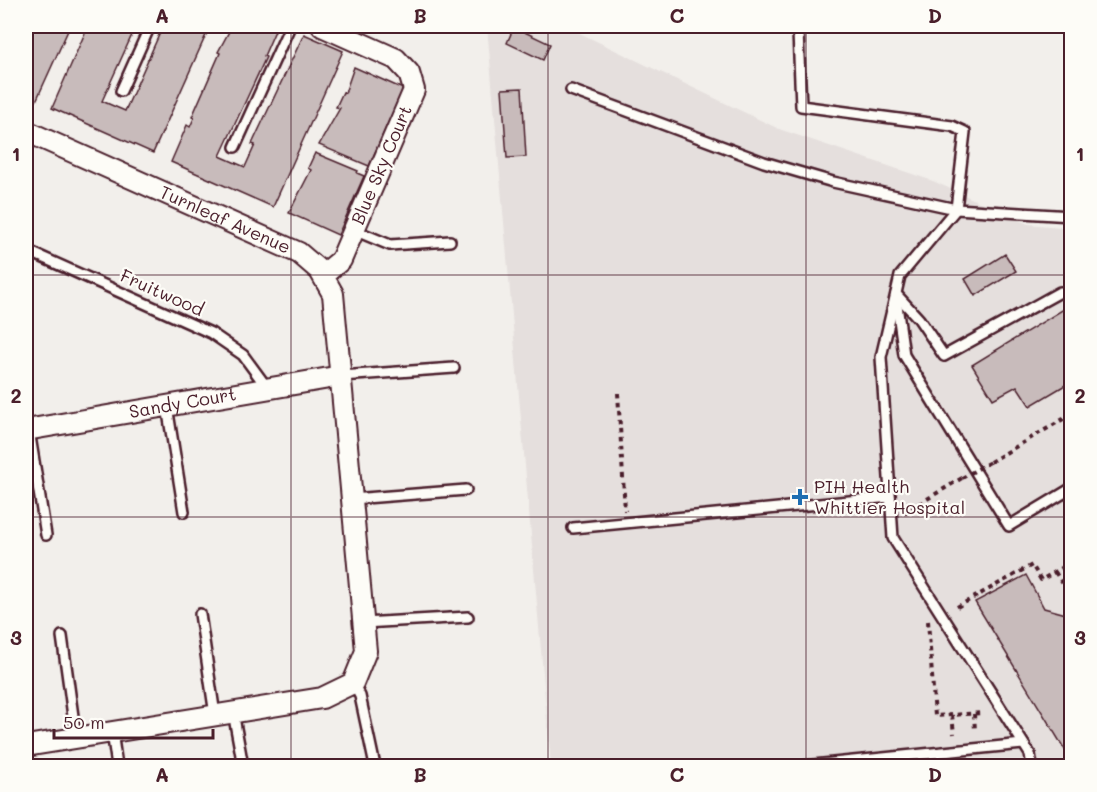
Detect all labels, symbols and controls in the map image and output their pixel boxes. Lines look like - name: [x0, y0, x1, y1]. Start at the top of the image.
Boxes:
- text: A: [155, 2, 169, 28]
- text: B: [413, 2, 427, 28]
- text: C: [670, 2, 685, 28]
- text: D: [928, 2, 942, 28]
- street label: Blue Sky Court: [345, 101, 417, 228]
- text: 1: [12, 140, 20, 166]
- text: 1: [1076, 140, 1084, 166]
- street label: Turnleaf Avenue: [156, 179, 295, 259]
- street label: Fruitwood: [117, 263, 208, 321]
- street label: Sandy Court: [127, 381, 238, 423]
- text: 2: [10, 382, 22, 408]
- text: 2: [1074, 382, 1086, 408]
- place label: PIH Health Whittier Hospital: [814, 474, 965, 519]
- marker: PIH Health Whittier Hospital: [791, 488, 809, 506]
- text: 3: [10, 624, 22, 650]
- text: 3: [1074, 624, 1086, 650]
- scale bar: [54, 702, 213, 740]
- text: 50 m: [63, 710, 105, 734]
- text: A: [155, 761, 169, 787]
- text: B: [413, 761, 427, 787]
- text: C: [670, 761, 685, 787]
- text: D: [928, 761, 942, 787]

